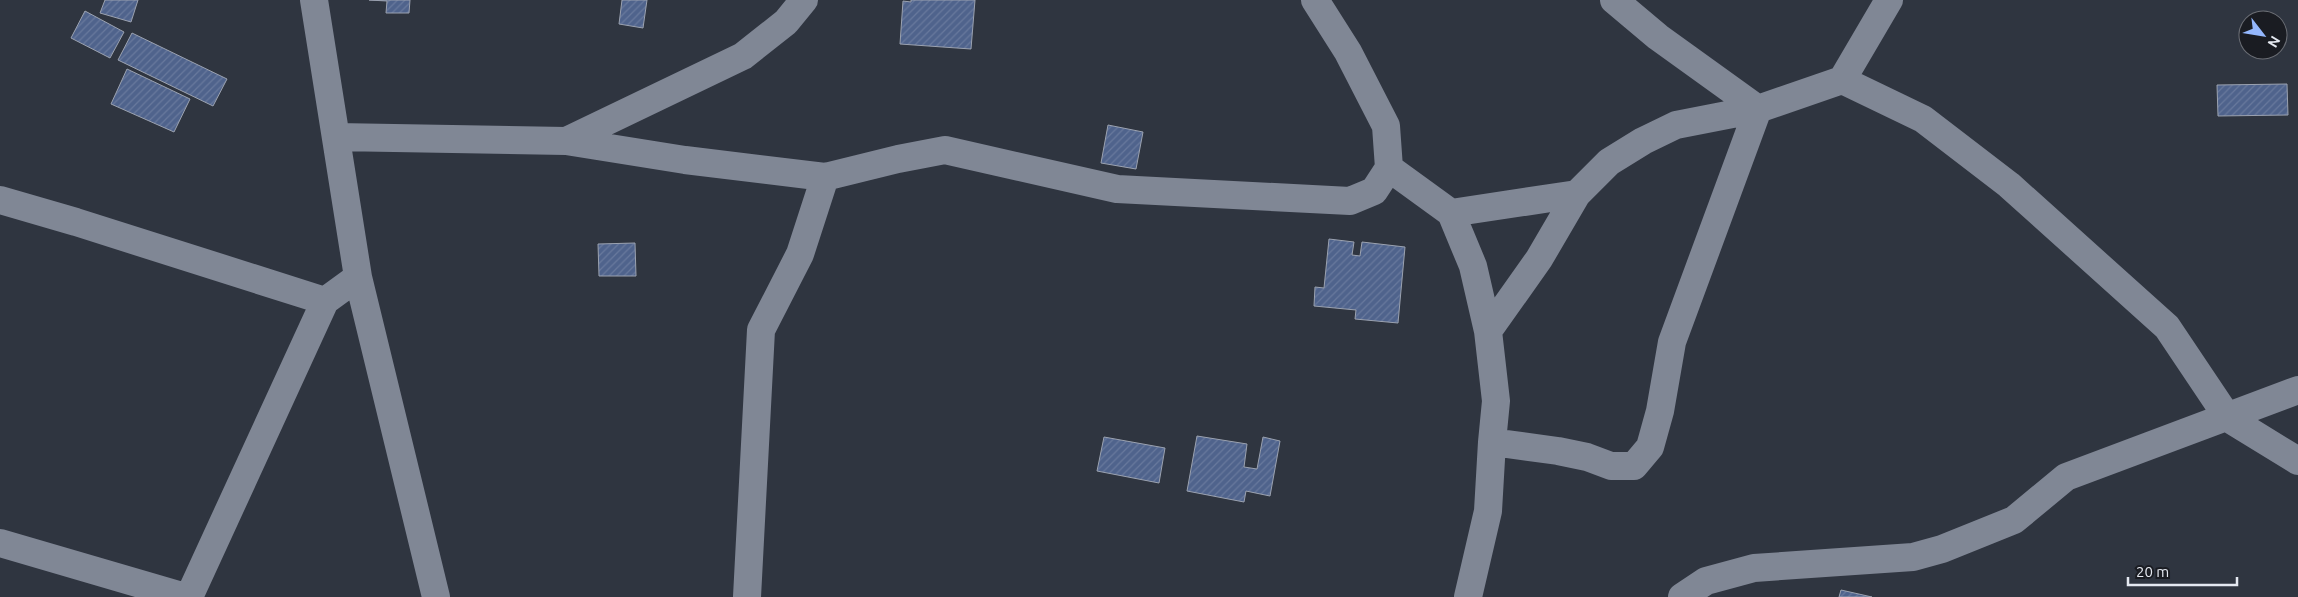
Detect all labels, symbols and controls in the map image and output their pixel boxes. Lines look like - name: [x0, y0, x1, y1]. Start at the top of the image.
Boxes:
- north arrow: [2238, 10, 2288, 60]
- text: N: [2265, 33, 2284, 50]
- scale bar: [2128, 554, 2237, 586]
- text: 20 m: [2136, 563, 2169, 580]

